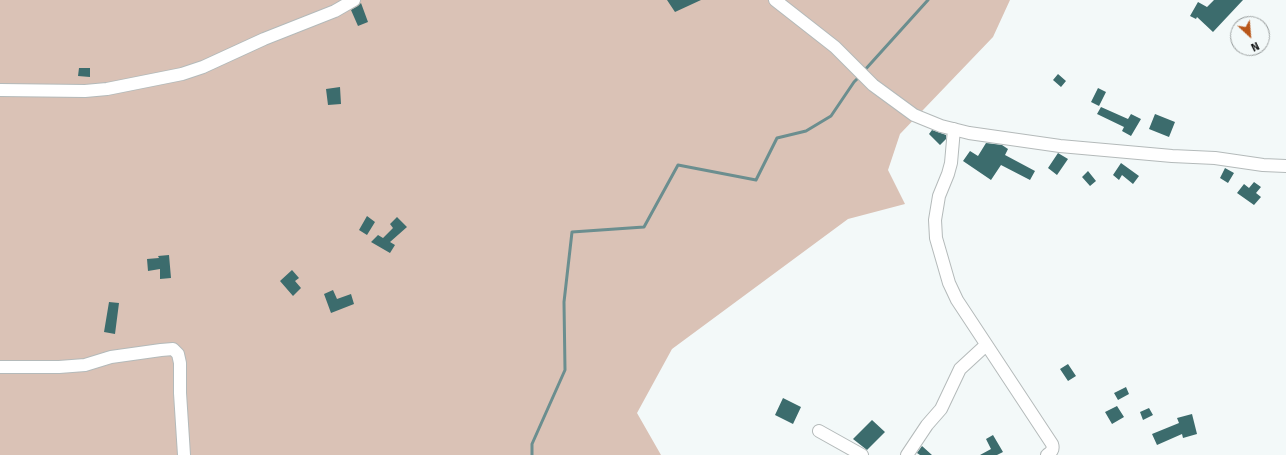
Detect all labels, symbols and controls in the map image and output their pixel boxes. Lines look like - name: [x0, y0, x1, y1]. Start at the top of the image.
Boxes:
- north arrow: [1230, 16, 1270, 56]
- text: N: [1249, 39, 1261, 54]

